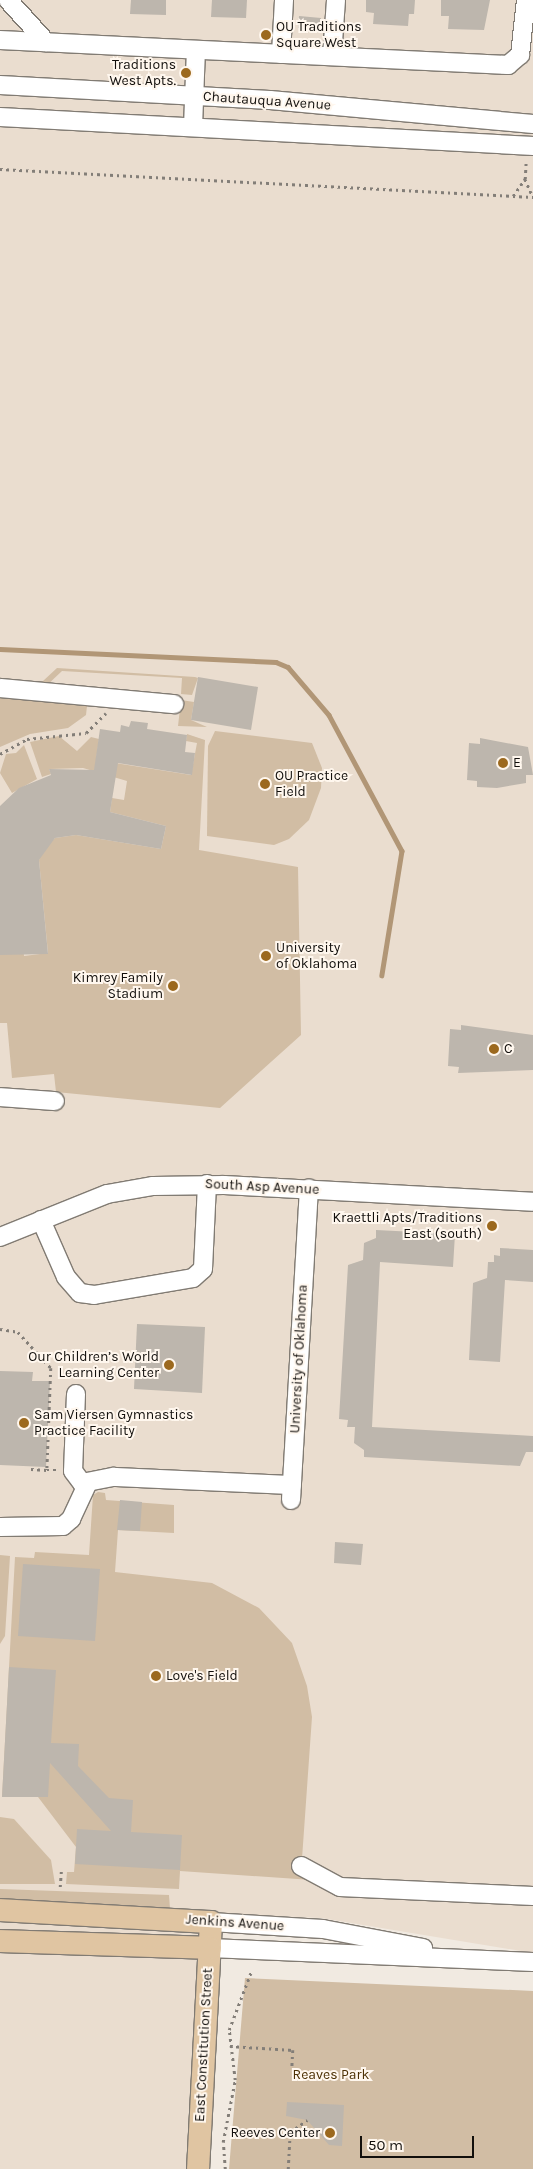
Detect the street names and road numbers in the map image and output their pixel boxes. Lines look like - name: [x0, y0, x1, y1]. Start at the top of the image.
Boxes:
- street label: Chautauqua Avenue: [202, 88, 332, 114]
- street label: South Asp Avenue: [204, 1176, 320, 1198]
- street label: University of Oklahoma: [287, 1284, 311, 1434]
- street label: Jenkins Avenue: [185, 1911, 285, 1935]
- street label: East Constitution Street: [192, 1968, 216, 2122]

